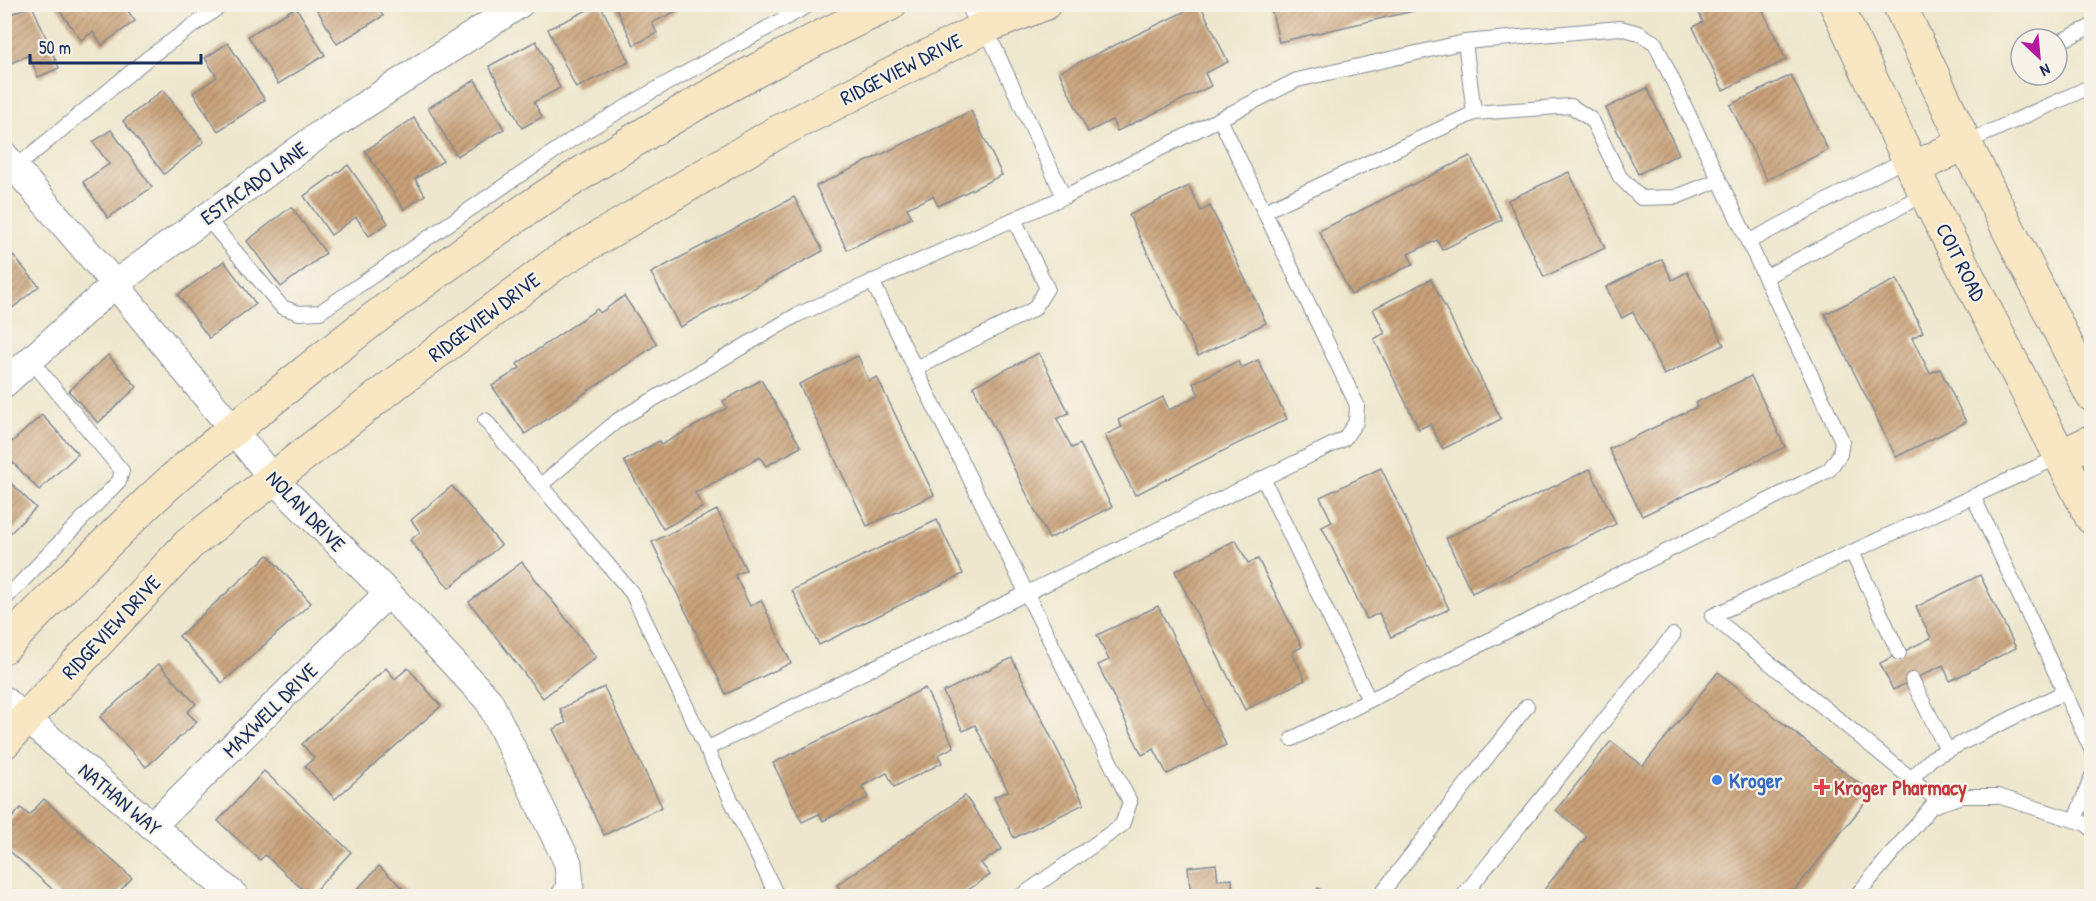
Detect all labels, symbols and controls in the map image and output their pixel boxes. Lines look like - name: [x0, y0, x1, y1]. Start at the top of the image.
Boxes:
- street label: RIDGEVIEW DRIVE: [835, 26, 967, 112]
- scale bar: [30, 27, 201, 65]
- north arrow: [2009, 27, 2069, 87]
- text: 50 m: [39, 35, 71, 60]
- text: N: [2036, 59, 2054, 82]
- street label: ESTACADO LANE: [195, 134, 313, 232]
- street label: COIT ROAD: [1929, 218, 1993, 306]
- street label: RIDGEVIEW DRIVE: [422, 265, 546, 369]
- street label: NOLAN DRIVE: [260, 464, 352, 558]
- street label: RIDGEVIEW DRIVE: [55, 568, 167, 686]
- street label: MAXWELL DRIVE: [216, 656, 324, 764]
- street label: NATHAN WAY: [72, 756, 168, 843]
- place label: Kroger: [1729, 766, 1783, 796]
- marker: Kroger: [1710, 773, 1724, 787]
- place label: Kroger Pharmacy: [1834, 773, 1967, 803]
- marker: Kroger Pharmacy: [1815, 780, 1829, 794]

